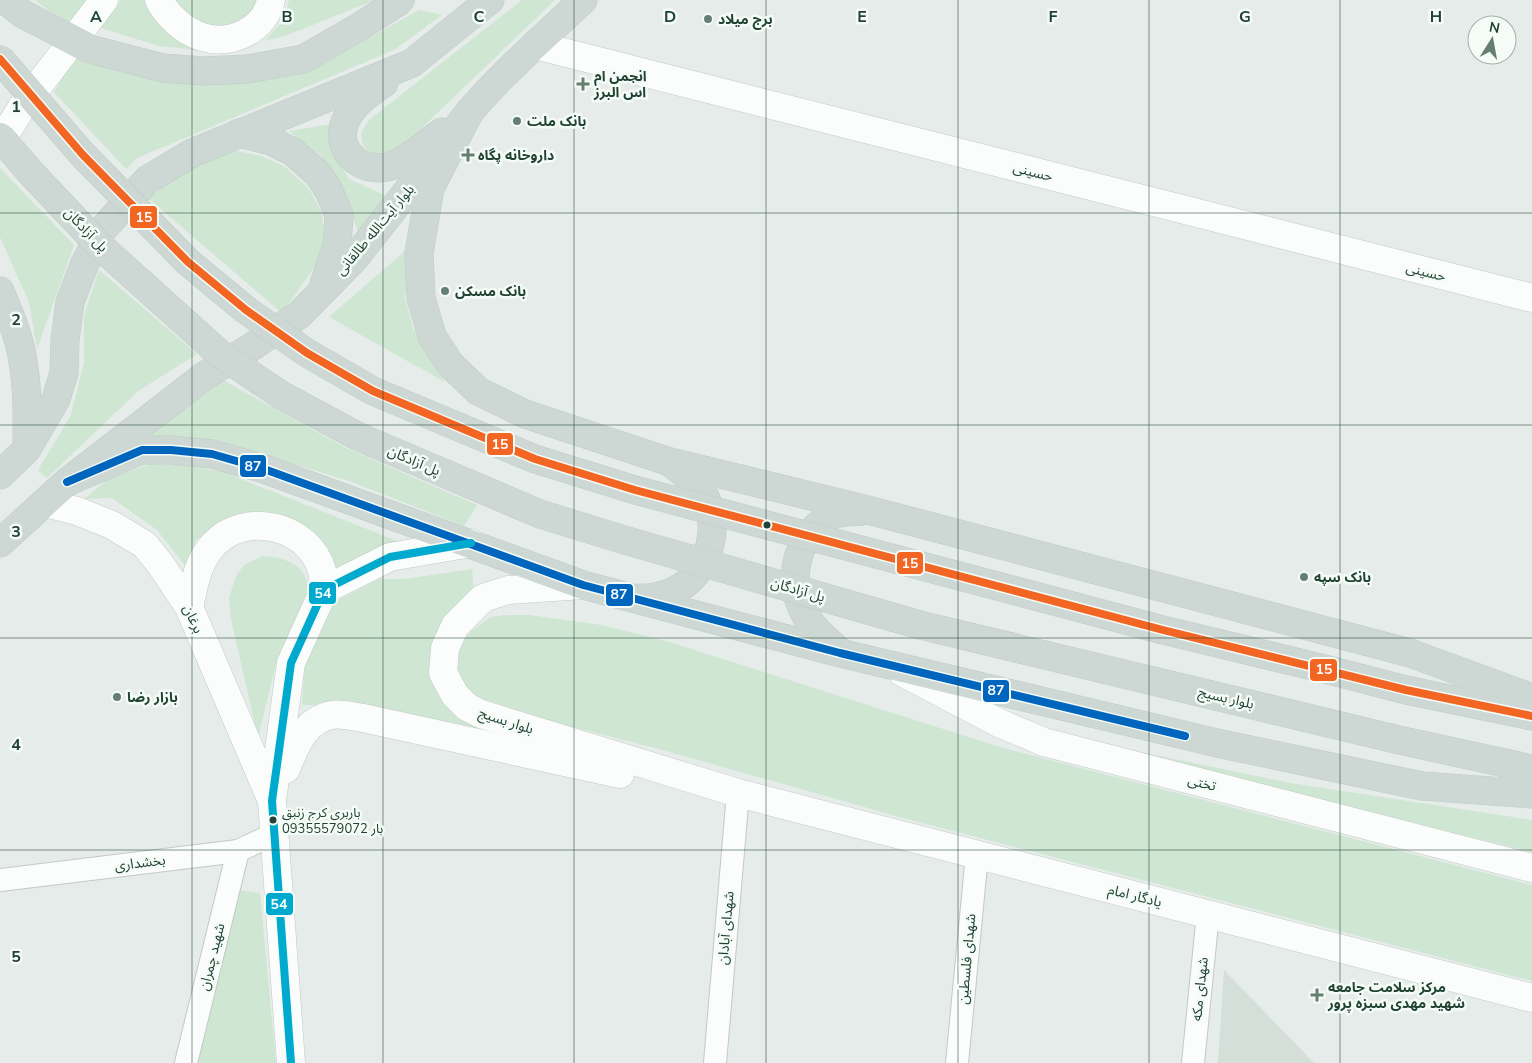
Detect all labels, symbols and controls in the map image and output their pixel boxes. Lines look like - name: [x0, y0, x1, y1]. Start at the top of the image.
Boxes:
- text: A: [90, 6, 102, 28]
- text: B: [281, 6, 293, 28]
- text: C: [474, 6, 485, 28]
- text: D: [664, 6, 676, 28]
- text: E: [857, 6, 867, 28]
- text: F: [1049, 6, 1058, 28]
- text: G: [1239, 6, 1251, 28]
- text: H: [1430, 6, 1442, 28]
- place label: برج میلاد: [718, 10, 773, 30]
- marker: برج میلاد: [702, 13, 714, 25]
- north arrow: [1467, 15, 1517, 65]
- text: N: [1487, 17, 1501, 38]
- place label: انجمن ام اس البرز: [593, 67, 647, 102]
- marker: انجمن ام اس البرز: [576, 77, 590, 91]
- text: 1: [11, 96, 21, 118]
- place label: بانک ملت: [527, 112, 586, 131]
- marker: بانک ملت: [511, 115, 523, 127]
- place label: داروخانه پگاه: [478, 146, 554, 165]
- marker: داروخانه پگاه: [462, 149, 474, 161]
- street label: حسینی: [1011, 158, 1055, 186]
- street label: بلوار آیت‌الله طالقانی: [331, 180, 419, 279]
- street label: پل آزادگان: [60, 203, 112, 257]
- line badge: 15: [129, 205, 158, 229]
- text: 15: [136, 208, 152, 227]
- street label: حسینی: [1404, 258, 1448, 286]
- place label: بانک مسکن: [455, 282, 526, 301]
- marker: بانک مسکن: [439, 285, 451, 297]
- text: 2: [11, 309, 21, 331]
- line badge: 15: [486, 432, 514, 456]
- text: 15: [492, 435, 508, 454]
- street label: پل آزادگان: [385, 441, 443, 481]
- line badge: 87: [239, 454, 267, 478]
- text: 87: [245, 457, 261, 476]
- unlabelled marker: [762, 520, 772, 530]
- text: 3: [11, 521, 21, 543]
- line badge: 15: [896, 551, 924, 575]
- text: 15: [902, 554, 918, 573]
- place label: بانک سپه: [1314, 568, 1371, 587]
- marker: بانک سپه: [1298, 571, 1310, 583]
- street label: پل آزادگان: [769, 573, 827, 607]
- line badge: 54: [308, 581, 337, 605]
- line badge: 87: [605, 583, 634, 607]
- text: 54: [315, 584, 332, 603]
- text: 87: [611, 585, 627, 604]
- street label: برغان: [178, 602, 208, 637]
- line badge: 15: [1309, 658, 1338, 682]
- text: 15: [1316, 660, 1332, 679]
- line badge: 87: [982, 679, 1010, 703]
- text: 87: [988, 681, 1004, 700]
- street label: بلوار بسیج: [1196, 682, 1256, 715]
- place label: بازار رضا: [127, 688, 178, 707]
- marker: بازار رضا: [111, 691, 123, 703]
- street label: بلوار بسیج: [476, 703, 536, 740]
- text: 4: [11, 734, 21, 756]
- street label: تختی: [1186, 770, 1218, 796]
- place label: باربری کرج زنبق بار 09355579072: [282, 804, 383, 838]
- marker: باربری کرج زنبق بار 09355579072: [268, 815, 278, 825]
- street label: بخشداری: [113, 850, 167, 876]
- street label: یادگار امام: [1106, 880, 1164, 913]
- street label: شهدای آبادان: [713, 890, 739, 966]
- line badge: 54: [265, 892, 294, 916]
- text: 54: [271, 895, 288, 914]
- street label: شهدای فلسطین: [954, 913, 980, 1005]
- street label: شهید چمران: [194, 921, 230, 993]
- text: 5: [11, 946, 21, 968]
- street label: شهدای مکه: [1187, 956, 1213, 1022]
- place label: مرکز سلامت جامعه شهید مهدی سبزه پرور: [1327, 978, 1465, 1013]
- marker: مرکز سلامت جامعه شهید مهدی سبزه پرور: [1310, 988, 1324, 1002]

